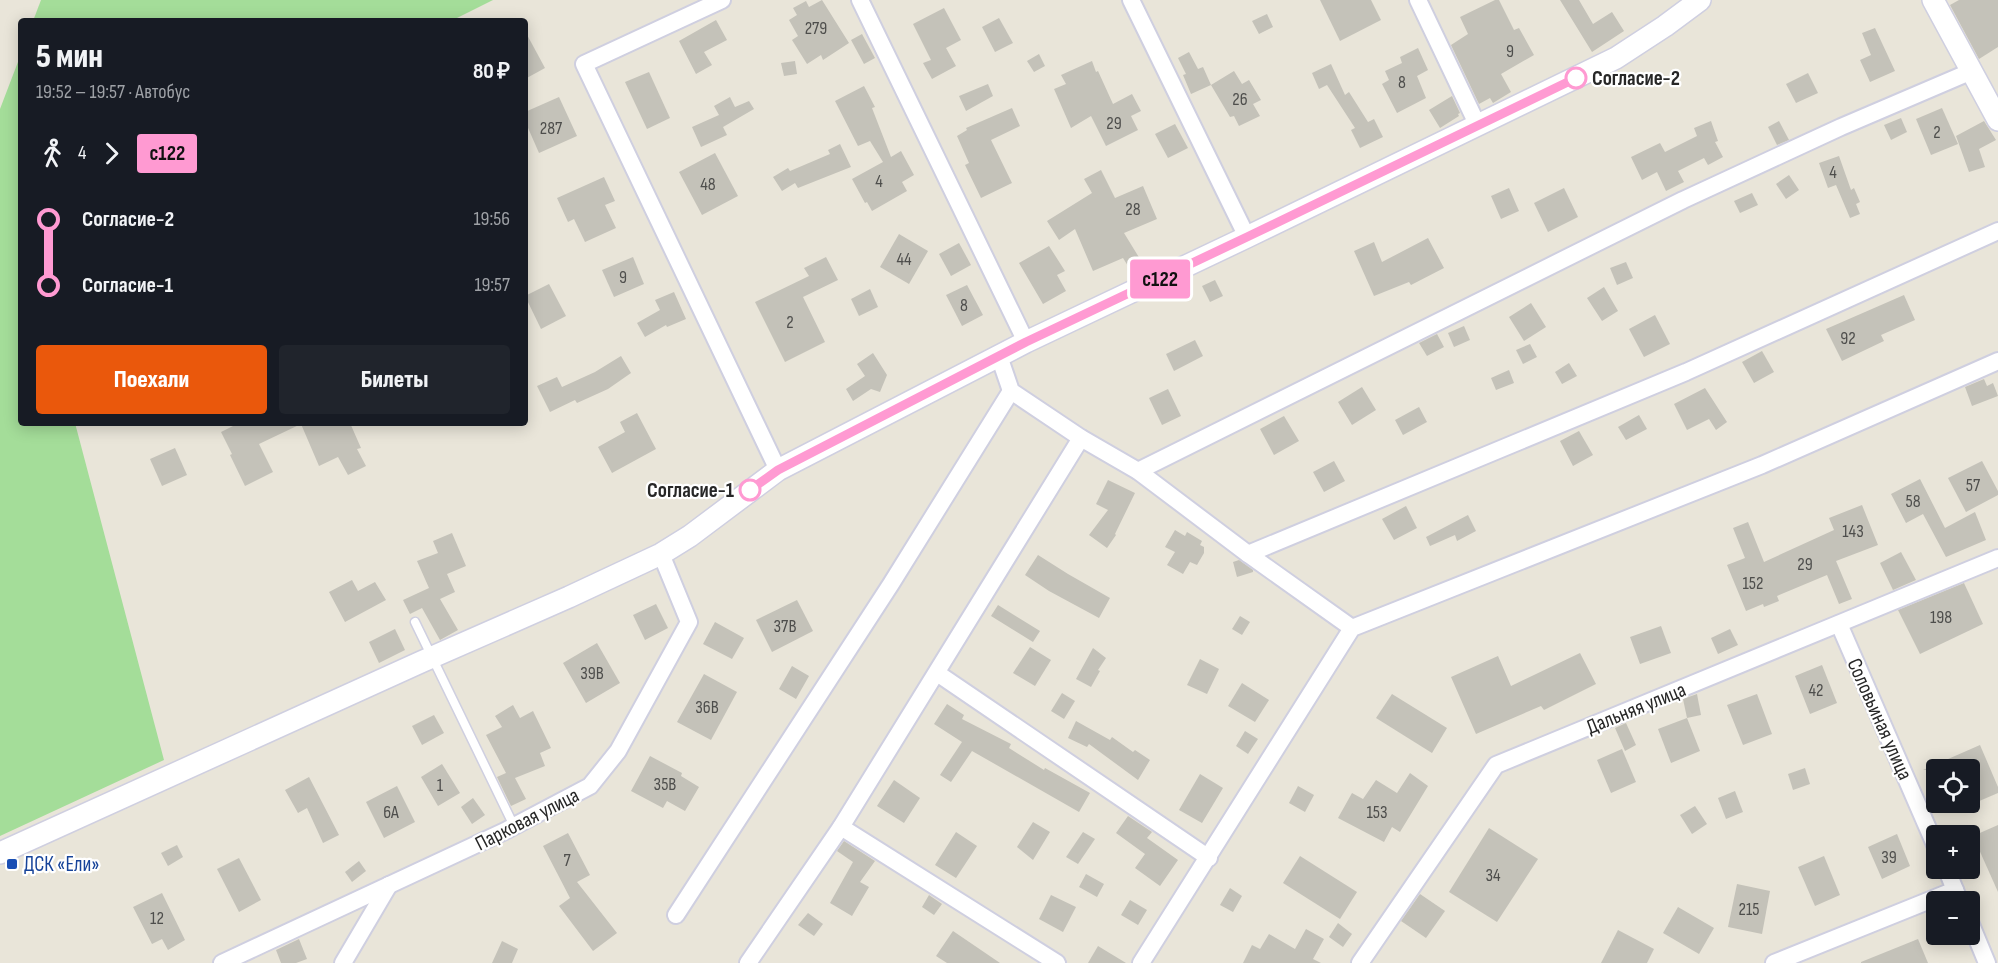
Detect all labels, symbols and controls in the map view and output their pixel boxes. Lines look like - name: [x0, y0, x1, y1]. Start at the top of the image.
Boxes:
- house number: 279: [805, 18, 827, 39]
- text: 5 мин: [36, 37, 103, 77]
- house number: 9: [1506, 41, 1514, 62]
- text: 80 ₽: [473, 58, 510, 85]
- place label: Согласие-2: [1592, 66, 1680, 91]
- marker: Согласие-2: [1565, 67, 1587, 89]
- house number: 8: [1398, 72, 1406, 93]
- text: 19:52 – 19:57 · Автобус: [36, 80, 190, 104]
- house number: 26: [1232, 89, 1248, 110]
- house number: 29: [1106, 113, 1122, 134]
- house number: 287: [540, 118, 563, 139]
- house number: 2: [1933, 122, 1941, 143]
- icon: walk: [36, 137, 69, 170]
- icon: forward: [95, 137, 128, 170]
- text: 4: [78, 141, 86, 165]
- text: с122: [149, 141, 185, 166]
- house number: 4: [1829, 162, 1837, 183]
- house number: 4: [875, 171, 883, 192]
- house number: 48: [700, 174, 716, 195]
- house number: 28: [1125, 199, 1141, 220]
- text: Согласие-2: [82, 206, 174, 233]
- text: 19:56: [474, 207, 510, 231]
- house number: 44: [896, 249, 912, 270]
- line badge: с122: [1118, 260, 1202, 298]
- house number: 9: [619, 267, 627, 288]
- text: с122: [1142, 267, 1178, 292]
- text: Согласие-1: [82, 272, 173, 299]
- text: 19:57: [474, 273, 510, 297]
- house number: 8: [960, 295, 968, 316]
- house number: 2: [786, 312, 794, 333]
- house number: 92: [1840, 328, 1856, 349]
- button: Поехали: [36, 345, 267, 414]
- button: Билеты: [279, 345, 510, 414]
- house number: 57: [1966, 475, 1981, 496]
- place label: Согласие-1: [647, 478, 734, 503]
- marker: Согласие-1: [739, 479, 761, 501]
- house number: 58: [1905, 491, 1921, 512]
- house number: 143: [1842, 521, 1864, 542]
- house number: 29: [1797, 554, 1813, 575]
- house number: 152: [1743, 573, 1763, 594]
- house number: 198: [1930, 607, 1952, 628]
- house number: 37В: [774, 616, 796, 637]
- street label: Соловьиная улица: [1842, 654, 1918, 784]
- house number: 39В: [580, 663, 604, 684]
- street label: Дальняя улица: [1583, 677, 1690, 740]
- house number: 42: [1808, 680, 1824, 701]
- house number: 36В: [695, 697, 719, 718]
- map controls: [1926, 759, 1980, 945]
- button: locate: [1926, 759, 1980, 813]
- house number: 35В: [654, 774, 676, 795]
- house number: 1: [437, 775, 444, 796]
- street label: Парковая улица: [471, 783, 583, 856]
- house number: 6А: [383, 802, 399, 823]
- house number: 153: [1366, 802, 1388, 823]
- button: +: [1926, 825, 1980, 879]
- house number: 39: [1881, 847, 1897, 868]
- house number: 7: [563, 850, 571, 871]
- place label: ДСК «Ели»: [24, 852, 100, 877]
- marker: ДСК «Ели»: [5, 857, 19, 871]
- house number: 34: [1485, 865, 1501, 886]
- button: −: [1926, 891, 1980, 945]
- house number: 215: [1739, 899, 1760, 920]
- house number: 12: [150, 908, 164, 929]

